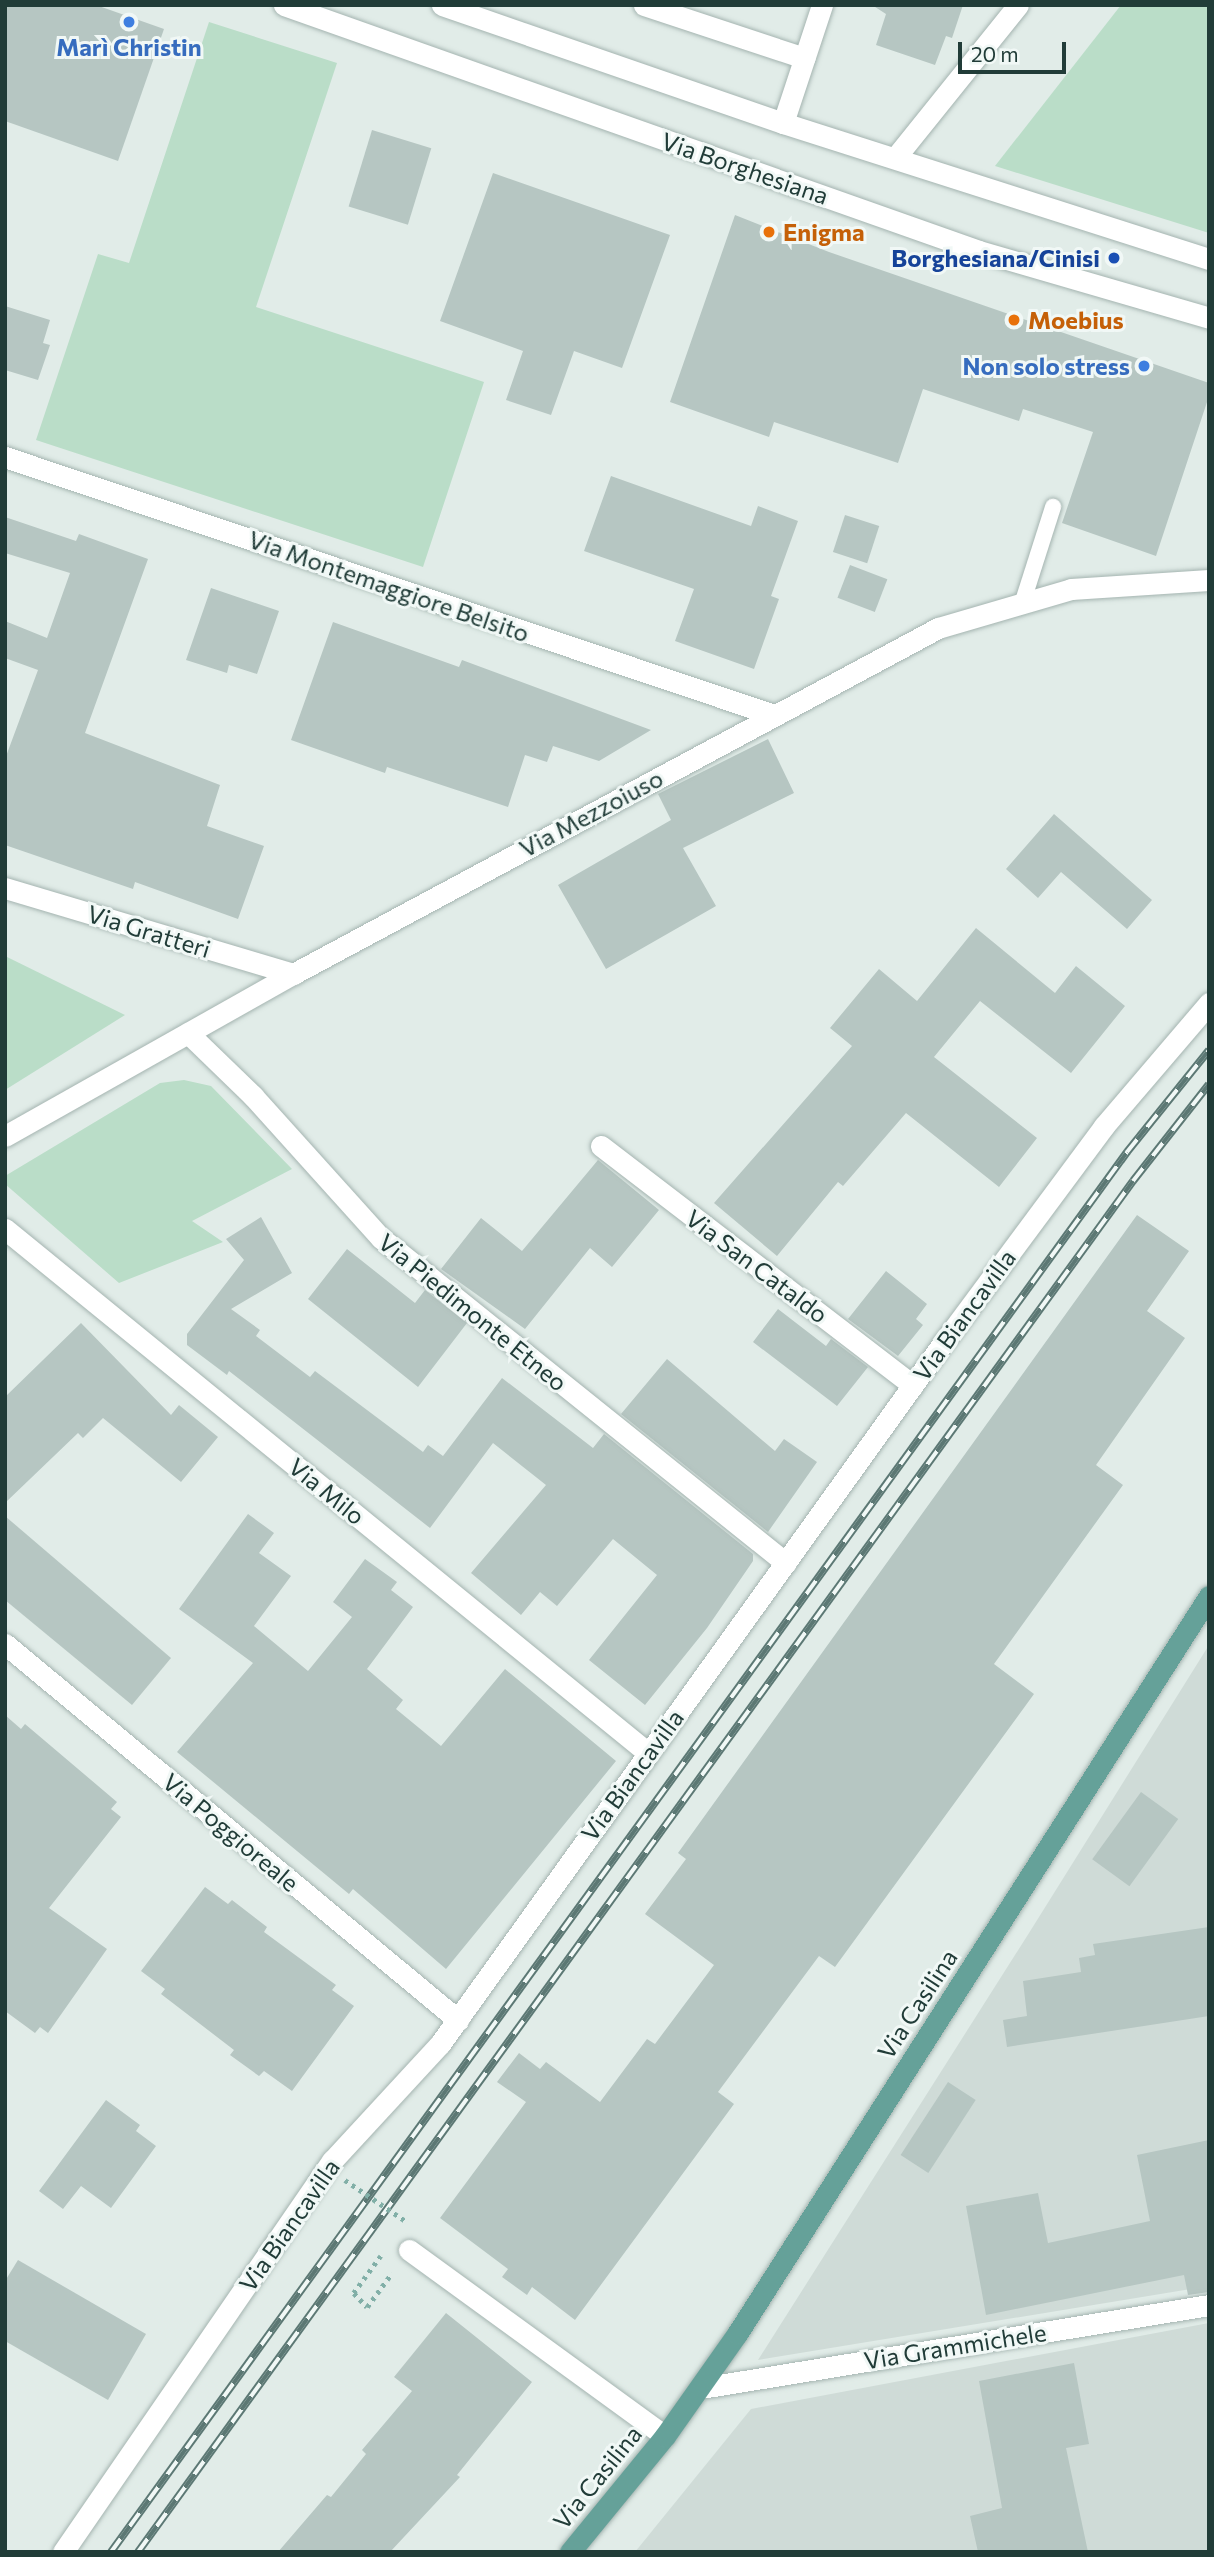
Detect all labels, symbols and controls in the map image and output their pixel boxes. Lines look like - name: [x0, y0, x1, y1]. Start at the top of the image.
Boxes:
- marker: Marì Christin: [121, 14, 137, 30]
- scale bar: [962, 28, 1070, 72]
- place label: Marì Christin: [56, 33, 202, 61]
- text: 20 m: [971, 41, 1019, 66]
- street label: Via Borghesiana: [658, 126, 832, 210]
- place label: Enigma: [783, 218, 865, 246]
- marker: Enigma: [761, 224, 777, 240]
- place label: Borghesiana/Cinisi: [891, 244, 1100, 272]
- marker: Borghesiana/Cinisi: [1106, 250, 1122, 266]
- place label: Moebius: [1028, 306, 1124, 334]
- marker: Moebius: [1006, 312, 1022, 328]
- place label: Non solo stress: [963, 352, 1130, 380]
- marker: Non solo stress: [1136, 358, 1152, 374]
- street label: Via Montemaggiore Belsito: [245, 524, 533, 648]
- street label: Via Mezzoiuso: [514, 763, 668, 863]
- street label: Via Gratteri: [84, 899, 214, 963]
- street label: Via San Cataldo: [680, 1203, 834, 1329]
- street label: Via Piedimonte Etneo: [373, 1227, 573, 1397]
- street label: Via Biancavilla: [907, 1244, 1021, 1386]
- street label: Via Milo: [283, 1452, 371, 1530]
- street label: Via Biancavilla: [575, 1704, 689, 1846]
- street label: Via Poggioreale: [157, 1767, 305, 1897]
- street label: Via Casilina: [871, 1944, 963, 2064]
- street label: Via Biancavilla: [233, 2153, 345, 2297]
- street label: Via Grammichele: [862, 2317, 1048, 2375]
- street label: Via Casilina: [547, 2420, 647, 2534]

